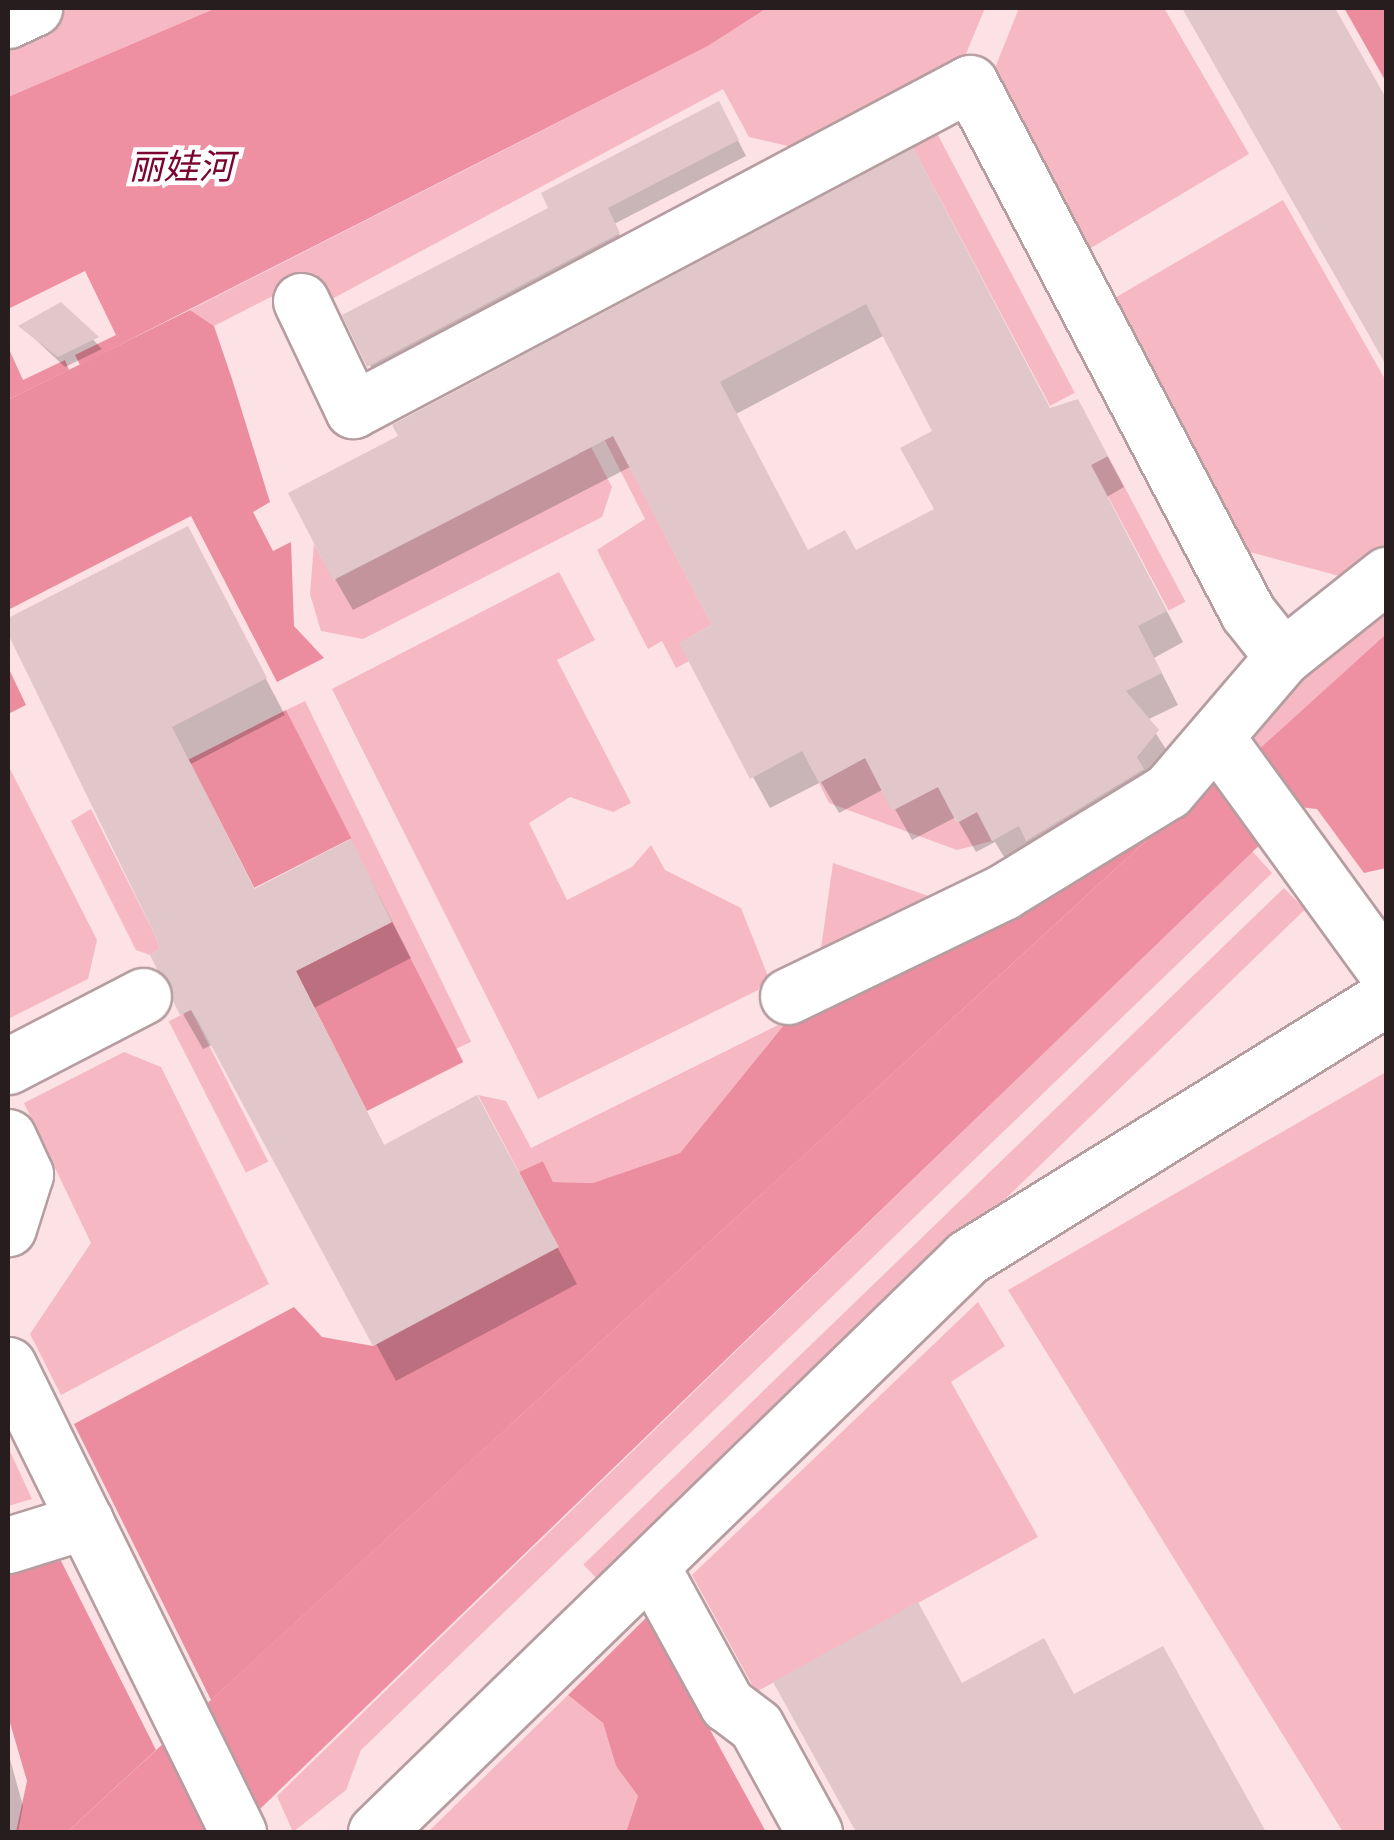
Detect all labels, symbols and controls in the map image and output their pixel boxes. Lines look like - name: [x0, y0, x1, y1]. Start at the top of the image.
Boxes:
- water label: 丽娃河: [129, 146, 233, 188]

